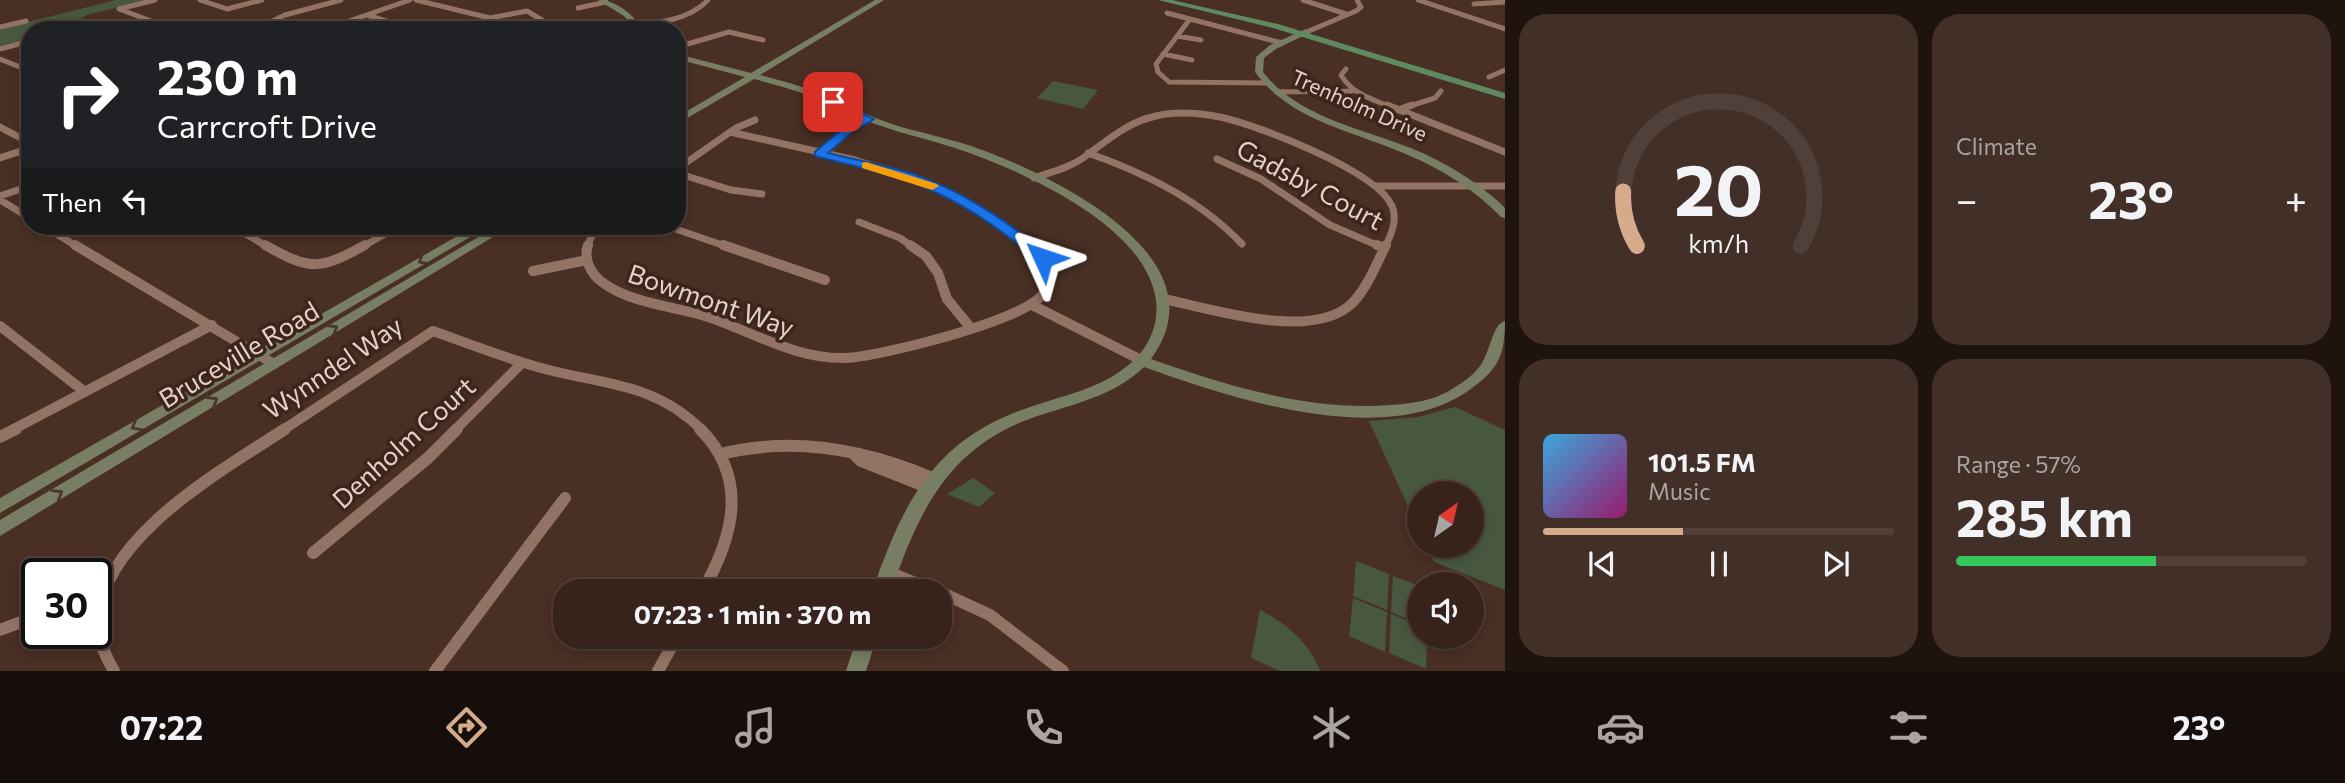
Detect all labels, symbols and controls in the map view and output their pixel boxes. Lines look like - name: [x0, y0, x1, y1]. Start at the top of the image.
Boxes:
- text: 230 m: [157, 45, 298, 105]
- icon: right: [42, 49, 133, 140]
- street label: Trenholm Drive: [1288, 64, 1431, 146]
- pin: [803, 72, 863, 132]
- icon: arrive: [814, 83, 852, 121]
- text: Carrcroft Drive: [157, 105, 377, 145]
- street label: Gadsby Court: [1232, 132, 1389, 235]
- text: Climate: [1956, 132, 2037, 160]
- text: 20: [1674, 142, 1763, 231]
- text: 23°: [2088, 166, 2174, 230]
- text: −: [1956, 175, 1978, 222]
- text: +: [2285, 175, 2307, 222]
- icon: left: [116, 182, 154, 220]
- text: Then: [42, 186, 102, 217]
- position arrow: [1006, 221, 1080, 295]
- text: km/h: [1688, 227, 1749, 257]
- one-way arrow: [418, 252, 431, 265]
- street label: Bowmont Way: [624, 257, 798, 342]
- street label: Bruceville Road: [153, 294, 324, 414]
- street label: Wynndel Way: [257, 309, 408, 425]
- one-way arrow: [325, 324, 338, 337]
- street label: Denholm Court: [325, 370, 481, 514]
- one-way arrow: [205, 396, 218, 409]
- one-way arrow: [130, 418, 143, 431]
- text: 101.5 FM: [1648, 446, 1756, 477]
- text: Range · 57%: [1956, 450, 2081, 478]
- text: Music: [1648, 477, 1711, 505]
- north arrow: [1407, 481, 1484, 558]
- map controls: [1407, 481, 1484, 649]
- text: 285 km: [1956, 484, 2133, 548]
- one-way arrow: [51, 489, 64, 502]
- icon: previous: [1583, 545, 1621, 583]
- icon: pause: [1700, 545, 1738, 583]
- icon: next: [1817, 545, 1855, 583]
- speed limit sign: 30: [21, 558, 112, 649]
- button: sound: [1407, 572, 1484, 649]
- text: 07:23 · 1 min · 370 m: [634, 598, 871, 629]
- icon: directions: [442, 703, 491, 752]
- icon: music: [731, 703, 780, 752]
- icon: phone: [1019, 703, 1068, 752]
- icon: climate: [1307, 703, 1356, 752]
- icon: car: [1596, 703, 1645, 752]
- icon: filters: [1884, 703, 1933, 752]
- text: 07:22: [120, 707, 203, 747]
- text: 23°: [2172, 707, 2225, 747]

